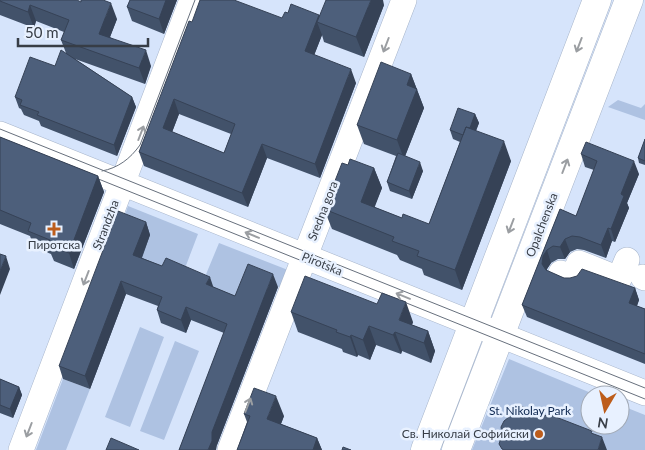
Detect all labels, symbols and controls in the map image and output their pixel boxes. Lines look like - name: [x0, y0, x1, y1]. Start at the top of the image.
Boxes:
- scale bar: [18, 15, 148, 47]
- text: 50 m: [25, 23, 59, 41]
- one-way arrow: [574, 37, 583, 53]
- one-way arrow: [381, 38, 390, 53]
- one-way arrow: [137, 126, 146, 141]
- one-way arrow: [561, 159, 570, 174]
- street label: Sredna gora: [304, 179, 341, 243]
- street label: Opalchenska: [522, 190, 561, 259]
- street label: Strandzha: [89, 198, 122, 252]
- one-way arrow: [505, 218, 515, 233]
- marker: Пиротска: [47, 222, 61, 236]
- one-way arrow: [245, 230, 260, 240]
- place label: Пиротска: [28, 237, 80, 252]
- street label: Pirotska: [300, 249, 345, 278]
- one-way arrow: [81, 269, 90, 285]
- one-way arrow: [396, 291, 411, 300]
- north arrow: [580, 385, 630, 435]
- one-way arrow: [244, 397, 253, 413]
- park label: St. Nikolay Park: [489, 403, 572, 418]
- text: N: [596, 414, 610, 433]
- one-way arrow: [24, 421, 33, 437]
- place label: Св. Николай Софийски: [402, 426, 529, 441]
- marker: Св. Николай Софийски: [533, 428, 545, 440]

